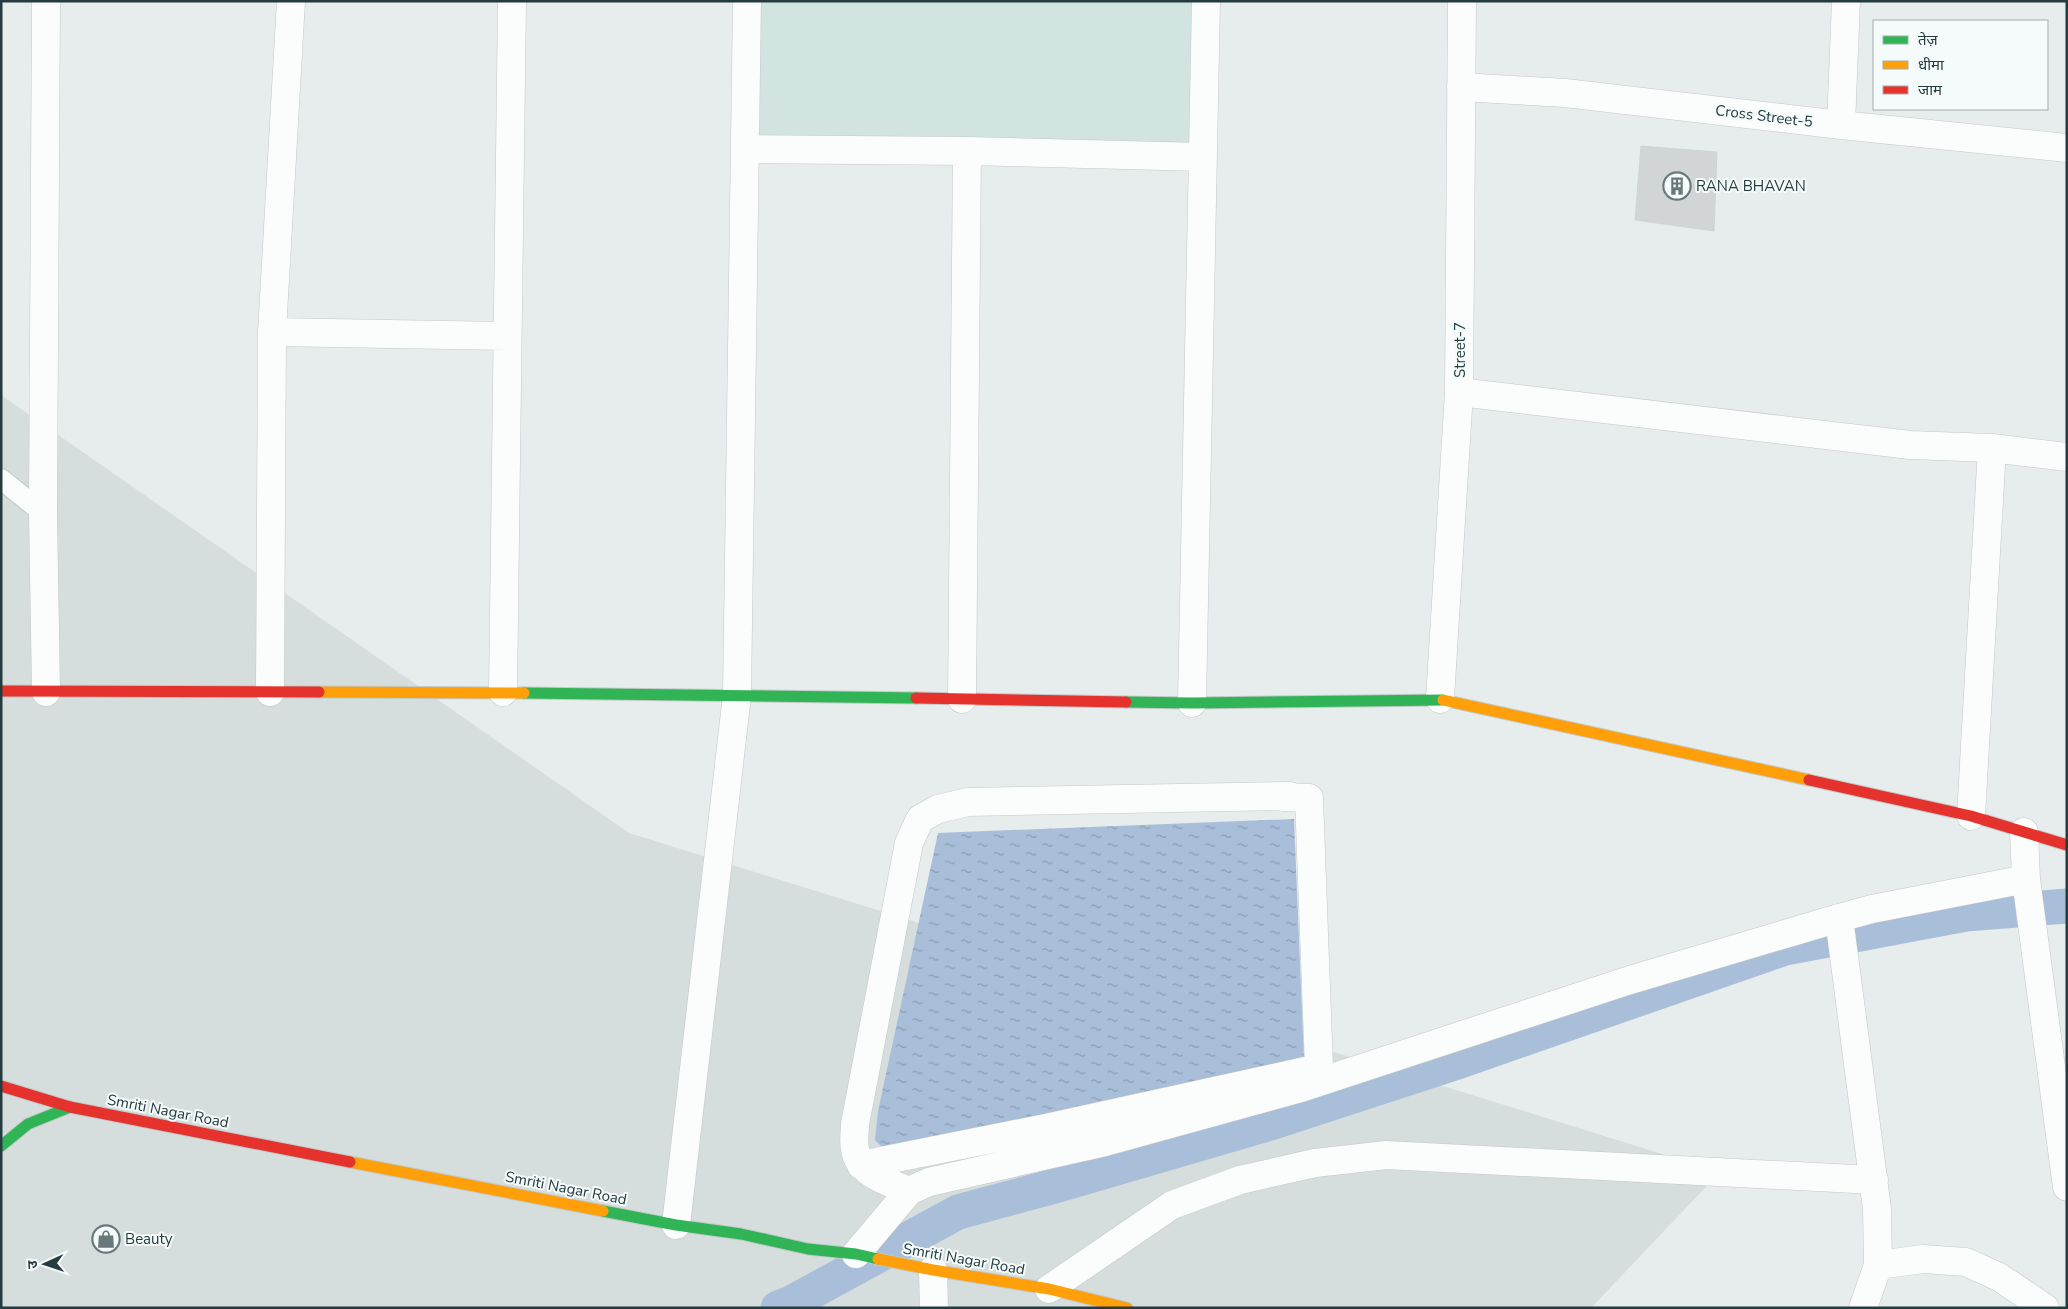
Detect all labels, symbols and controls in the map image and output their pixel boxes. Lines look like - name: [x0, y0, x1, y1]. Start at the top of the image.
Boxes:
- legend: [1873, 20, 2048, 110]
- text: तेज़: [1918, 30, 1939, 50]
- text: धीमा: [1918, 55, 1945, 75]
- text: जाम: [1918, 80, 1943, 100]
- street label: Cross Street-5: [1714, 100, 1814, 132]
- building icon: RANA BHAVAN: [1662, 171, 1692, 201]
- place label: RANA BHAVAN: [1696, 176, 1806, 196]
- street label: Street-7: [1450, 322, 1470, 378]
- street label: Smriti Nagar Road: [106, 1089, 230, 1133]
- street label: Smriti Nagar Road: [504, 1166, 628, 1210]
- shop icon: Beauty: [91, 1224, 121, 1254]
- place label: Beauty: [125, 1229, 173, 1249]
- street label: Smriti Nagar Road: [901, 1238, 1027, 1280]
- north arrow: [20, 1239, 70, 1289]
- text: उ: [23, 1259, 42, 1269]

